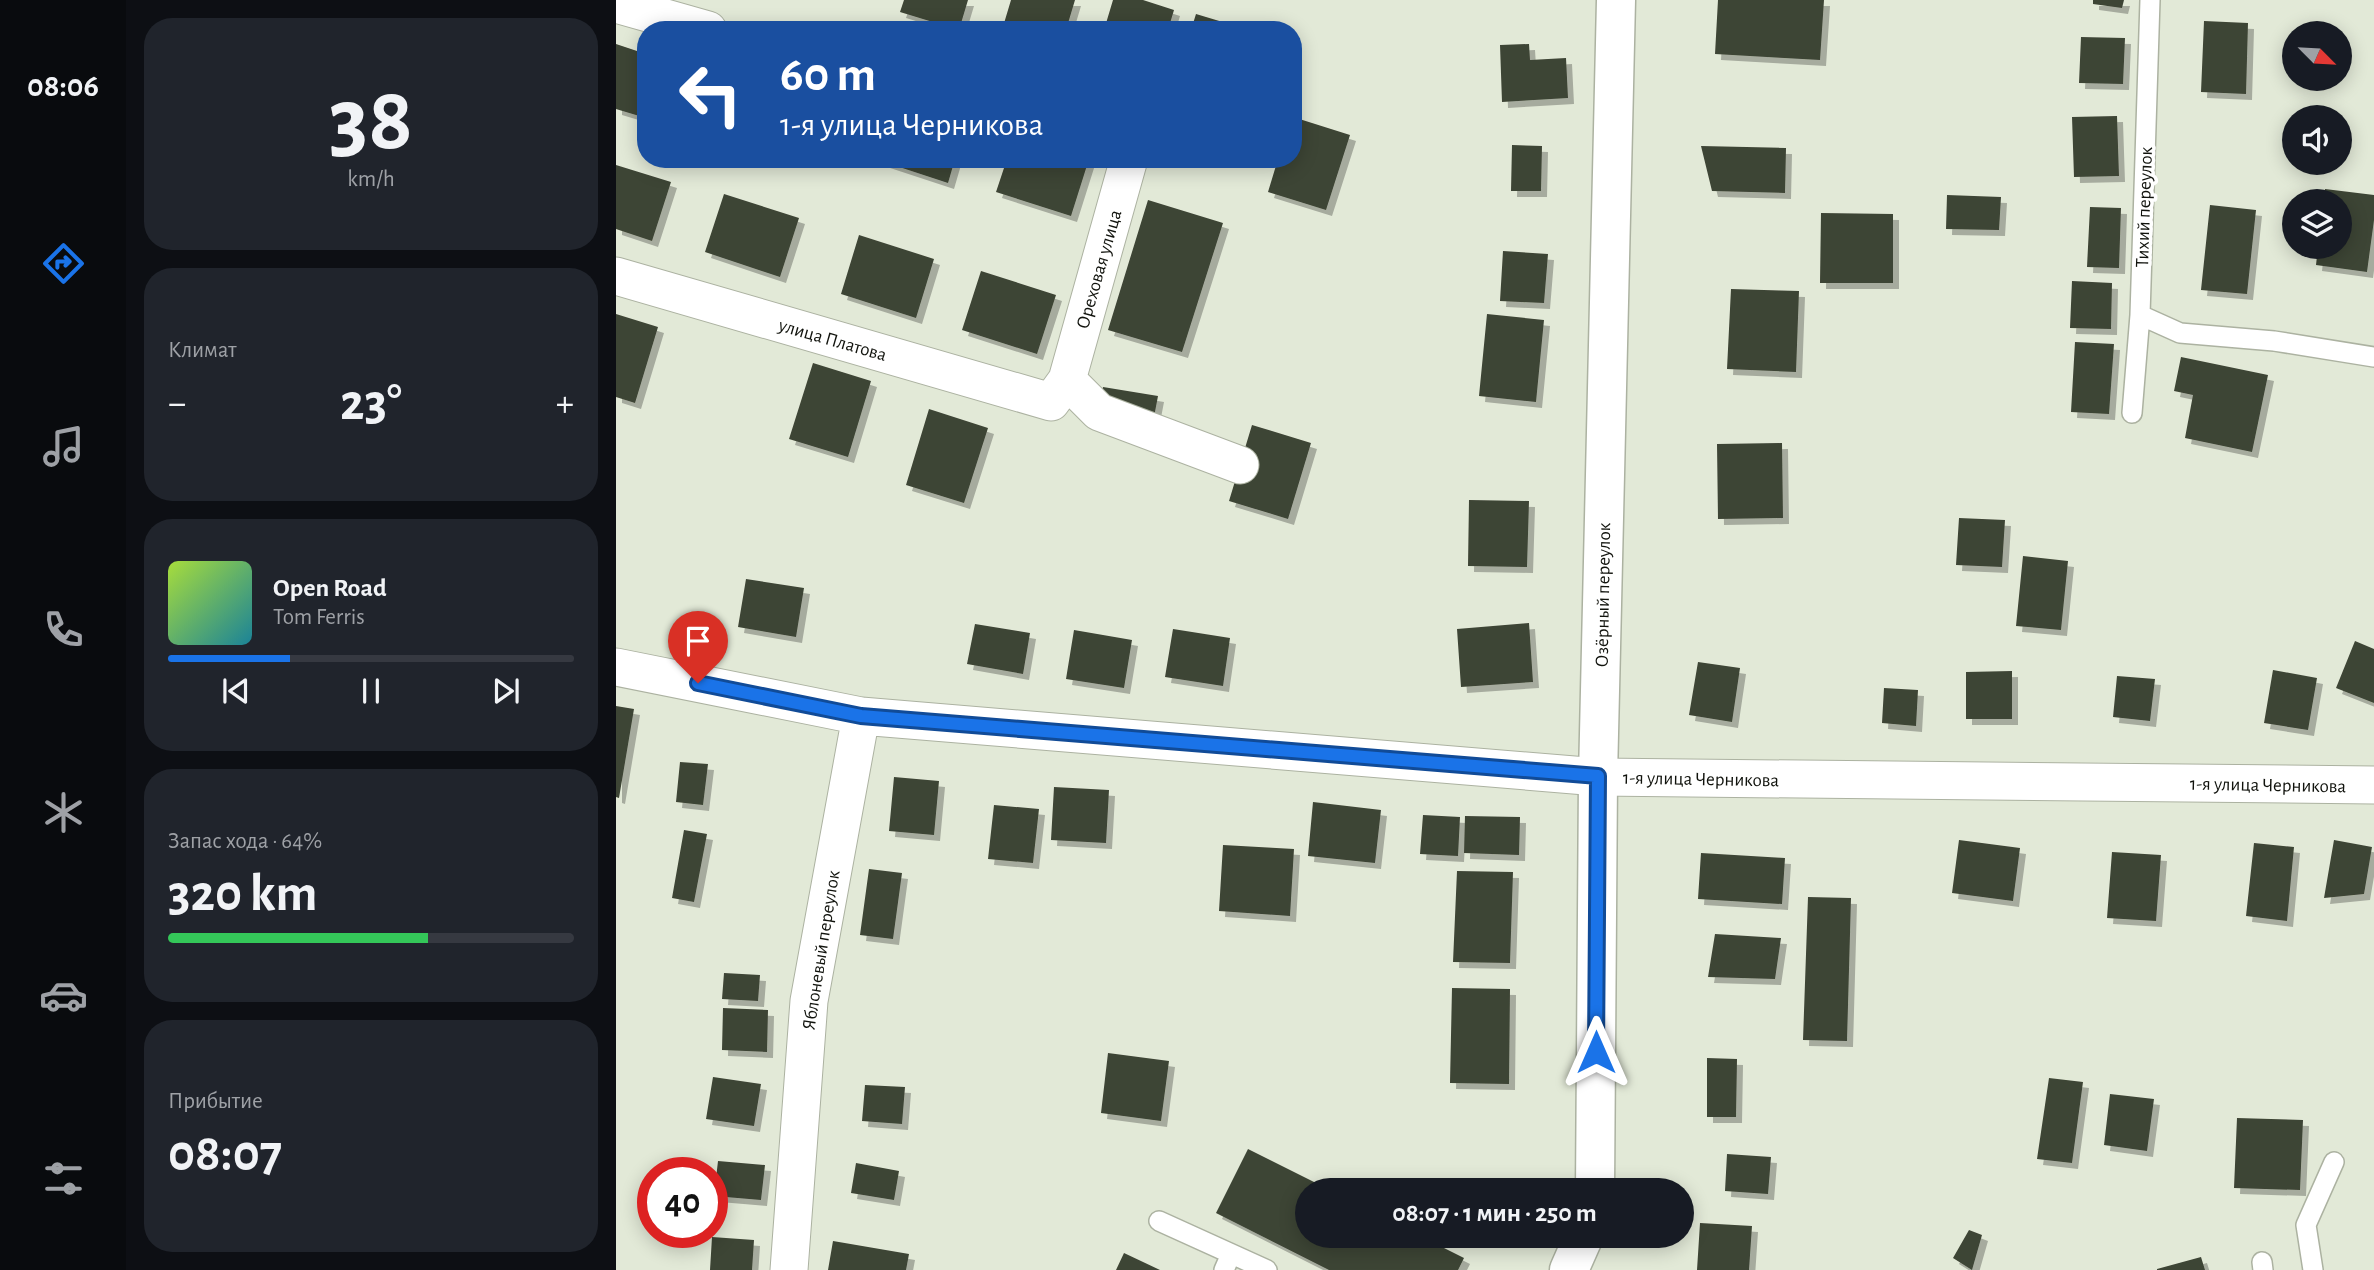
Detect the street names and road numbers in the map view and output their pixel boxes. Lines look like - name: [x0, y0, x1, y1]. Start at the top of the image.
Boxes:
- street label: Тихий переулок: [2133, 146, 2156, 268]
- street label: Ореховая улица: [1073, 207, 1126, 331]
- street label: улица Платова: [775, 316, 889, 365]
- street label: Озёрный переулок: [1593, 522, 1614, 667]
- street label: 1-я улица Черникова: [1623, 769, 1780, 790]
- street label: 1-я улица Черникова: [2190, 775, 2347, 796]
- street label: Яблоневый переулок: [799, 869, 844, 1031]

